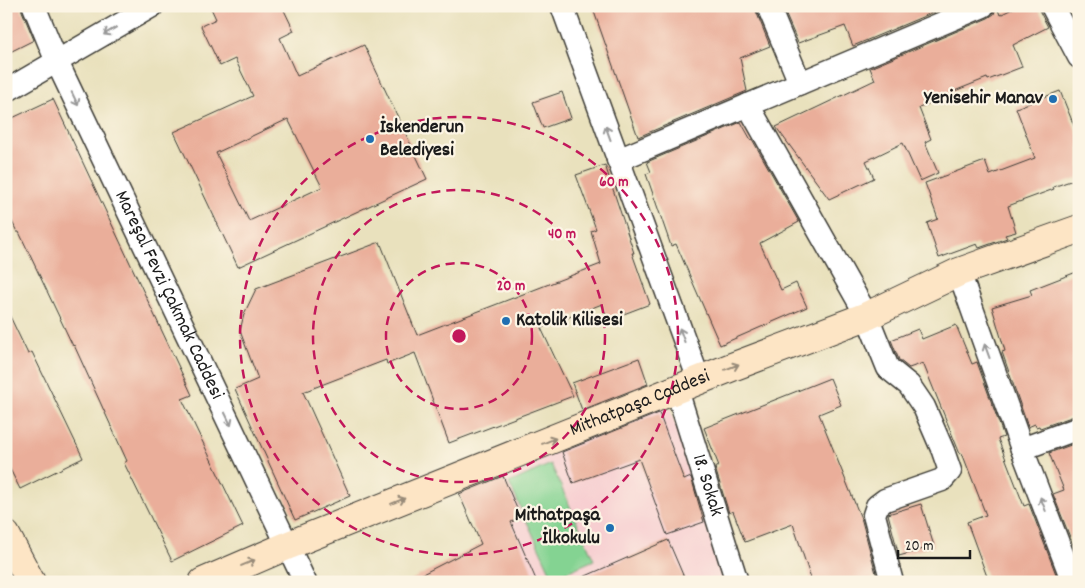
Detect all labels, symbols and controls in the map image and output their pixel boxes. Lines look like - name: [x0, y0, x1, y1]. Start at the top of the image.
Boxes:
- one-way arrow: [103, 27, 117, 37]
- place label: Yenisehir Manav: [923, 85, 1044, 113]
- one-way arrow: [70, 91, 80, 106]
- marker: Yenisehir Manav: [1047, 93, 1059, 105]
- place label: İskenderun Belediyesi: [380, 114, 464, 165]
- one-way arrow: [603, 126, 612, 141]
- marker: İskenderun Belediyesi: [364, 133, 376, 145]
- text: 60 m: [599, 172, 629, 194]
- street label: Mareşal Fevzi Çakmak Caddesi: [106, 186, 230, 405]
- text: 40 m: [548, 224, 576, 246]
- text: 20 m: [497, 276, 525, 298]
- place label: Katolik Kilisesi: [516, 307, 623, 335]
- marker: Katolik Kilisesi: [500, 315, 512, 327]
- centre of rings: [450, 327, 468, 345]
- one-way arrow: [677, 328, 686, 343]
- one-way arrow: [982, 343, 992, 359]
- one-way arrow: [724, 362, 739, 371]
- street label: Mithatpaşa Caddesi: [566, 363, 715, 445]
- one-way arrow: [224, 411, 233, 426]
- one-way arrow: [541, 435, 556, 445]
- street label: 18. Sokak: [684, 451, 730, 520]
- one-way arrow: [390, 496, 405, 506]
- one-way arrow: [1038, 496, 1047, 512]
- place label: Mithatpaşa İlkokulu: [515, 502, 601, 553]
- marker: Mithatpaşa İlkokulu: [604, 522, 616, 534]
- scale bar: [898, 528, 970, 560]
- text: 20 m: [905, 536, 933, 558]
- one-way arrow: [240, 557, 255, 567]

